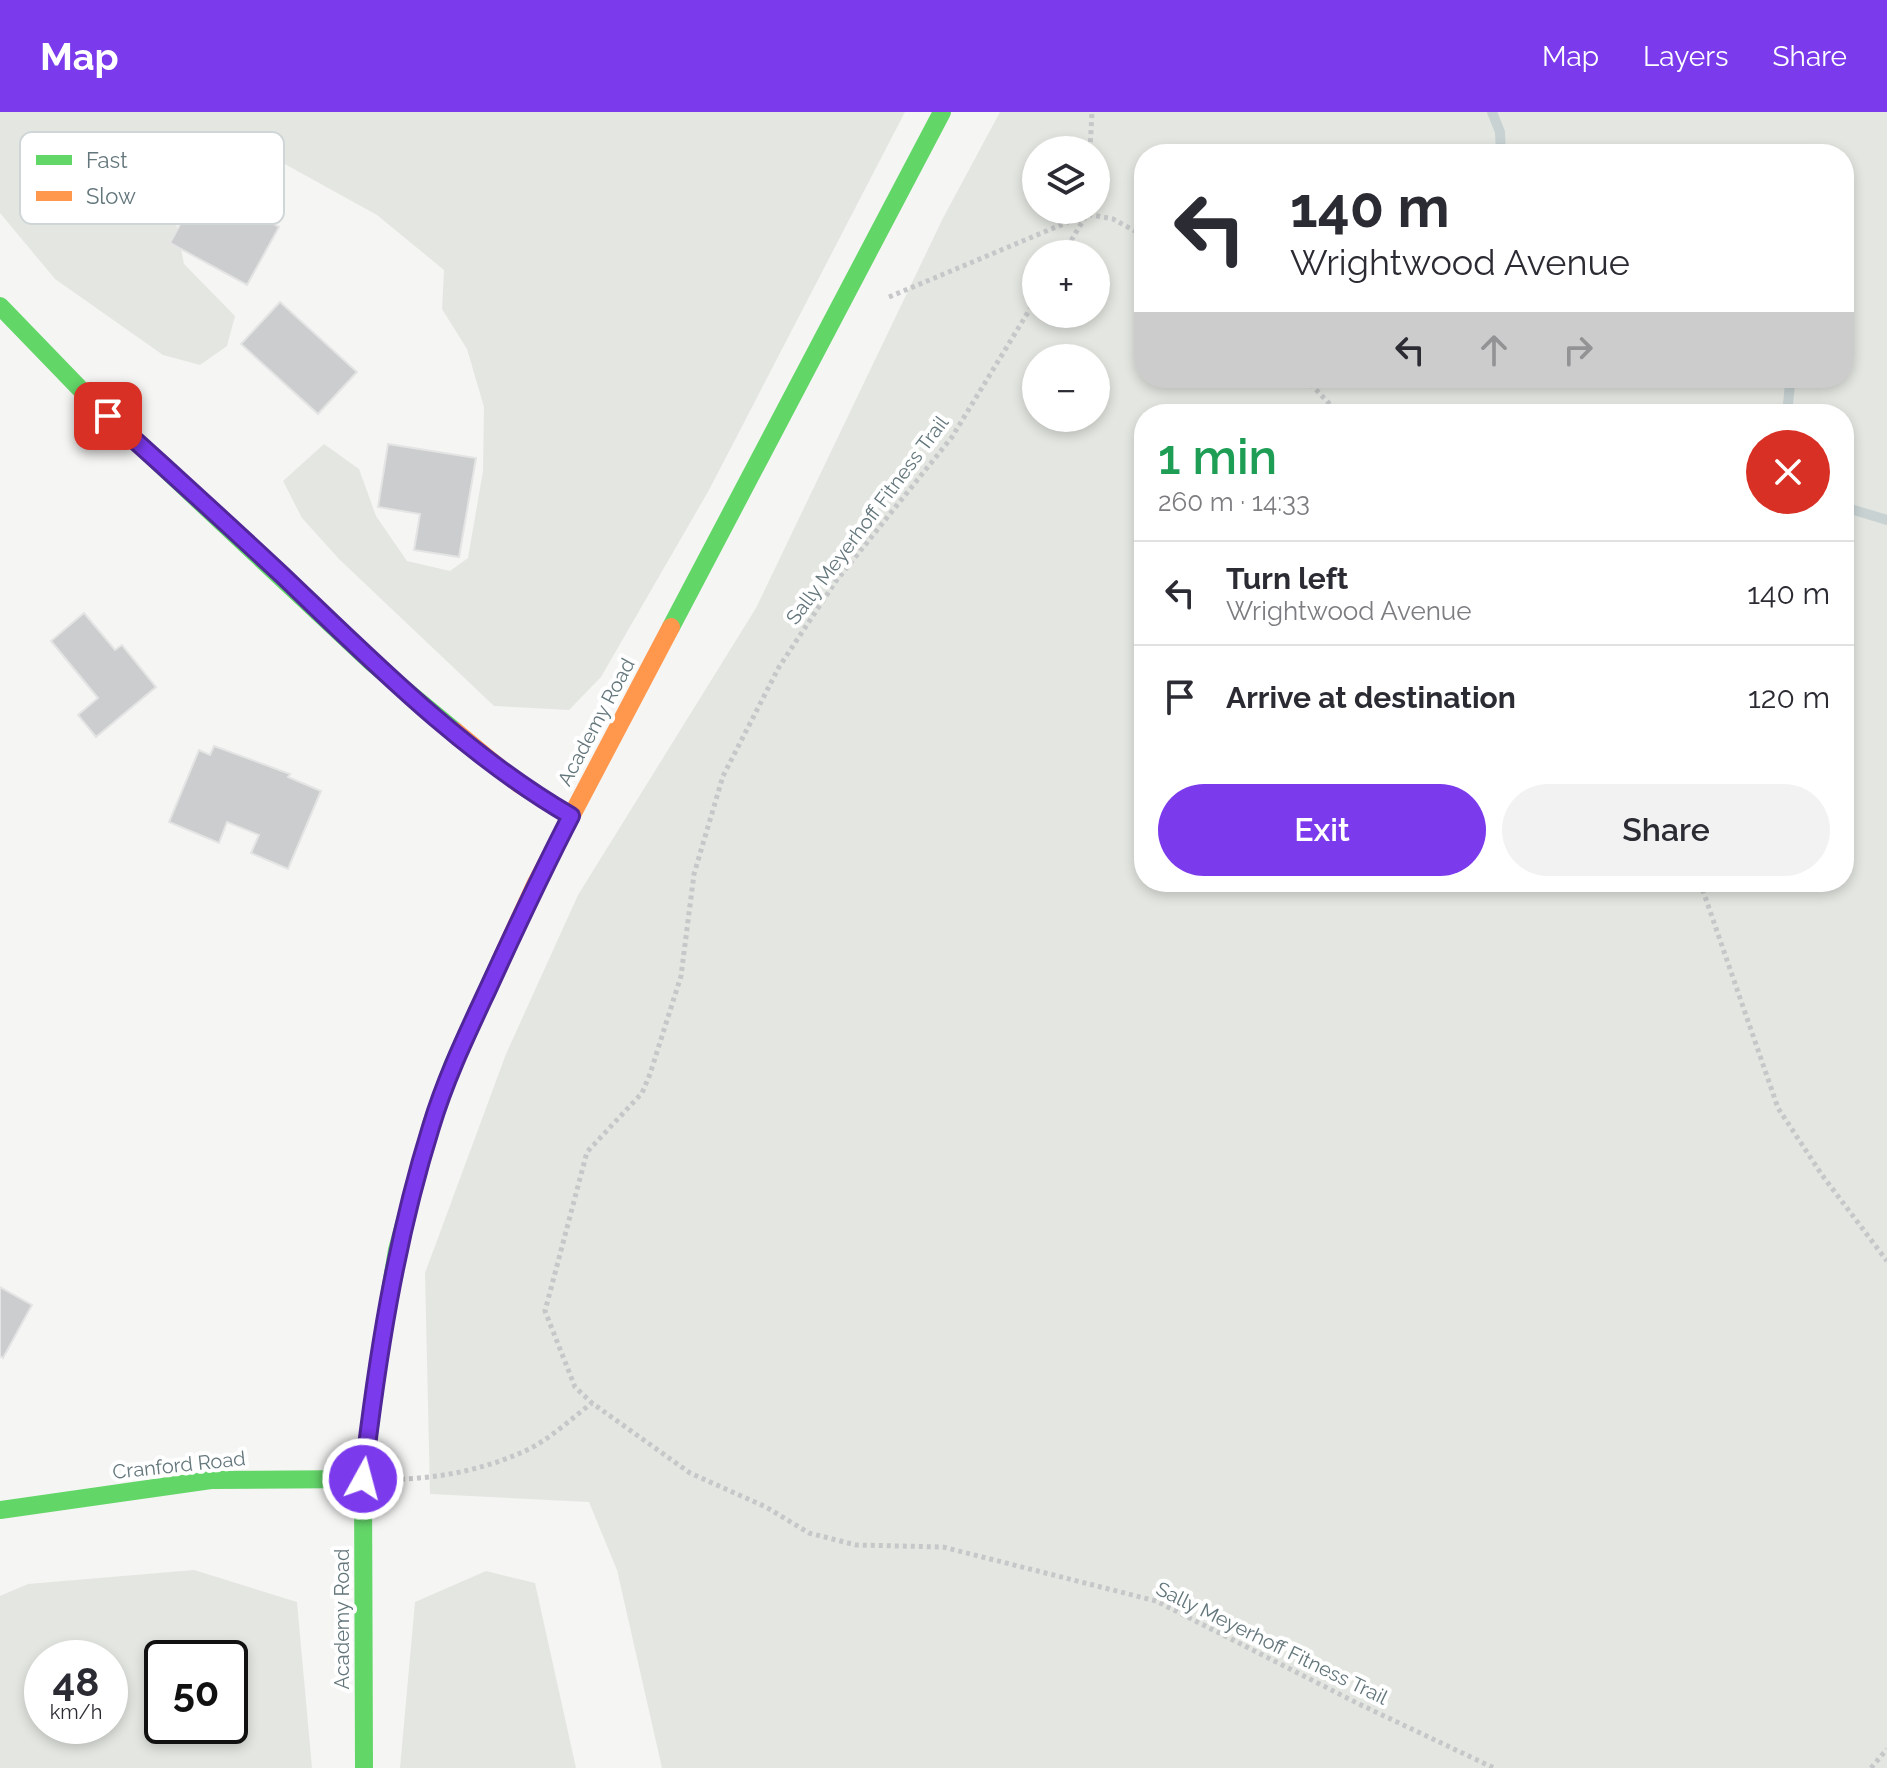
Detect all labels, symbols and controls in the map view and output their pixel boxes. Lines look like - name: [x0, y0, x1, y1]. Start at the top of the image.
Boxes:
- text: Map: [40, 34, 119, 79]
- text: Map: [1542, 40, 1599, 73]
- text: Layers: [1643, 40, 1729, 73]
- text: Share: [1773, 40, 1847, 73]
- legend: [20, 132, 284, 224]
- map controls: [1022, 136, 1110, 432]
- button: layers: [1022, 136, 1110, 224]
- text: Fast: [86, 147, 128, 173]
- text: 140 m: [1290, 174, 1450, 240]
- icon: left: [1158, 176, 1262, 280]
- text: Slow: [86, 183, 136, 209]
- button: +: [1022, 240, 1110, 328]
- text: Wrightwood Avenue: [1290, 241, 1630, 283]
- icon: left: [1388, 328, 1432, 372]
- icon: ahead: [1472, 328, 1516, 372]
- icon: right: [1556, 328, 1600, 372]
- button: −: [1022, 344, 1110, 432]
- pin: [74, 382, 142, 450]
- icon: arrive: [86, 394, 130, 438]
- street label: Sally Meyerhoff Fitness Trail: [781, 411, 954, 629]
- text: 1 min: [1158, 429, 1277, 485]
- button: close: [1746, 430, 1830, 514]
- text: 260 m · 14:33: [1158, 487, 1310, 517]
- text: Turn left: [1226, 561, 1348, 596]
- icon: left: [1158, 571, 1202, 615]
- text: 140 m: [1747, 576, 1830, 611]
- text: Wrightwood Avenue: [1226, 596, 1472, 626]
- street label: Academy Road: [552, 654, 640, 790]
- icon: arrive: [1158, 675, 1202, 719]
- text: Arrive at destination: [1226, 680, 1516, 715]
- text: 120 m: [1748, 680, 1830, 715]
- button: Exit: [1158, 784, 1486, 876]
- button: Share: [1502, 784, 1830, 876]
- position arrow: [321, 1437, 405, 1521]
- street label: Cranford Road: [111, 1446, 247, 1484]
- street label: Academy Road: [330, 1549, 354, 1689]
- street label: Sally Meyerhoff Fitness Trail: [1152, 1576, 1392, 1710]
- speed limit sign: 50: [144, 1640, 248, 1744]
- text: 48: [52, 1658, 99, 1705]
- text: km/h: [50, 1700, 102, 1724]

